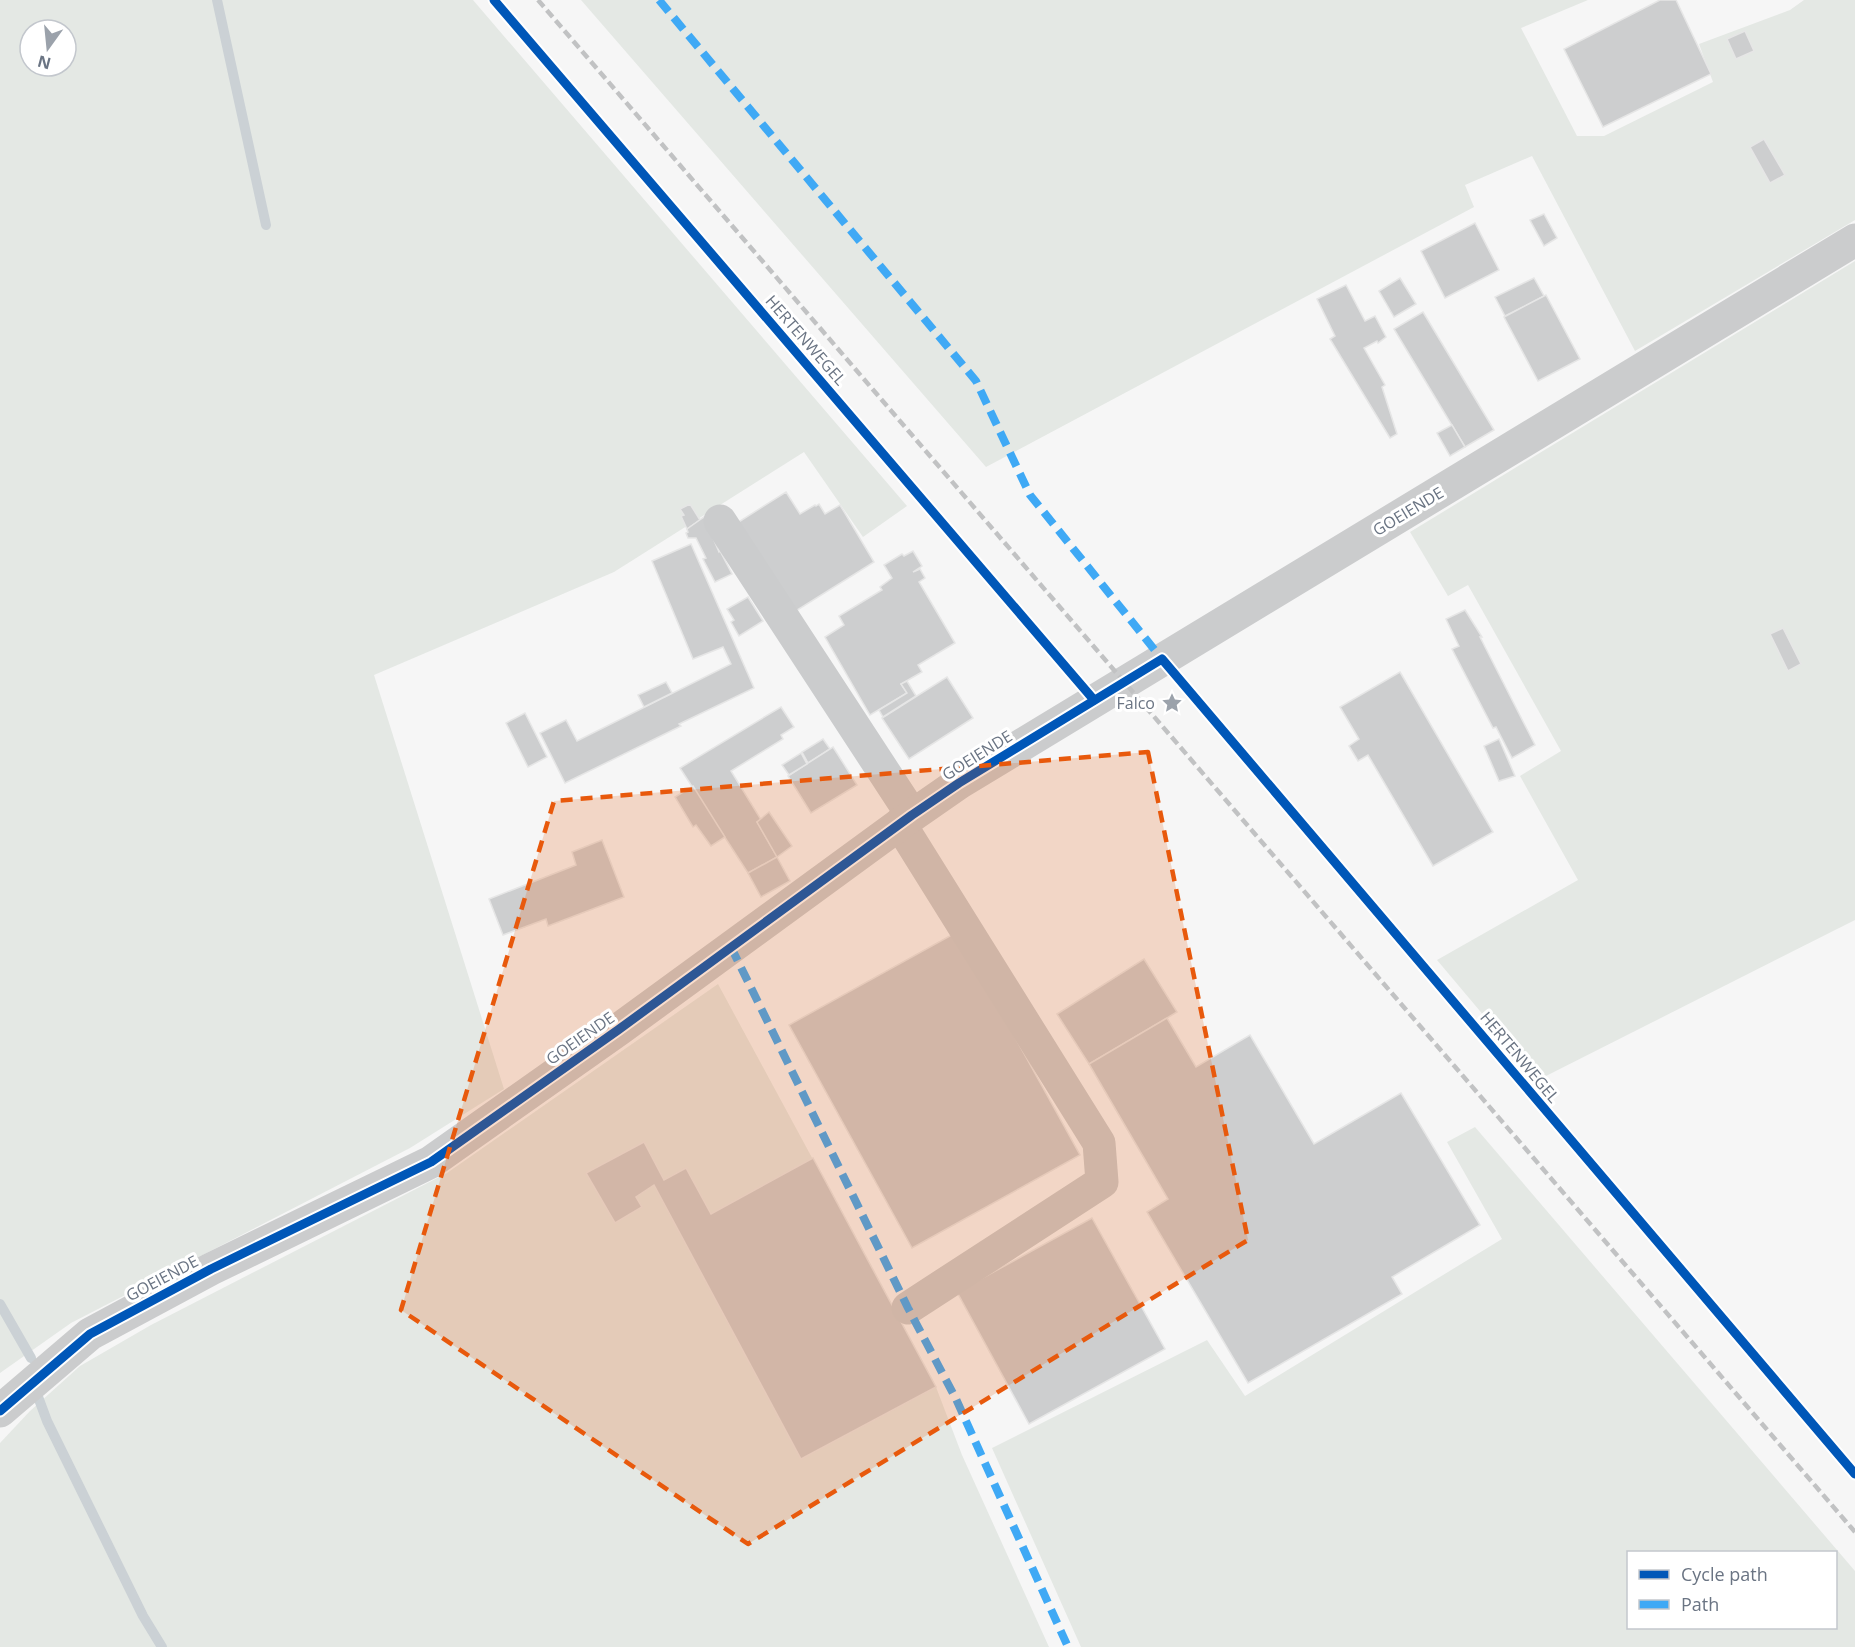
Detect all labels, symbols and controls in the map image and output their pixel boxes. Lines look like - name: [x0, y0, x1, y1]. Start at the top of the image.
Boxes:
- north arrow: [18, 18, 78, 78]
- text: N: [35, 50, 53, 75]
- street label: HERTENWEGEL: [761, 290, 851, 390]
- street label: GOEIENDE: [1369, 481, 1447, 541]
- place icon: Falco: [1160, 691, 1184, 715]
- place label: Falco: [1117, 692, 1155, 714]
- street label: GOEIENDE: [938, 725, 1016, 785]
- street label: GOEIENDE: [541, 1006, 619, 1070]
- street label: HERTENWEGEL: [1475, 1007, 1565, 1107]
- street label: GOEIENDE: [122, 1250, 202, 1306]
- legend: [1627, 1551, 1837, 1629]
- text: Cycle path: [1681, 1562, 1768, 1586]
- text: Path: [1681, 1592, 1719, 1616]

